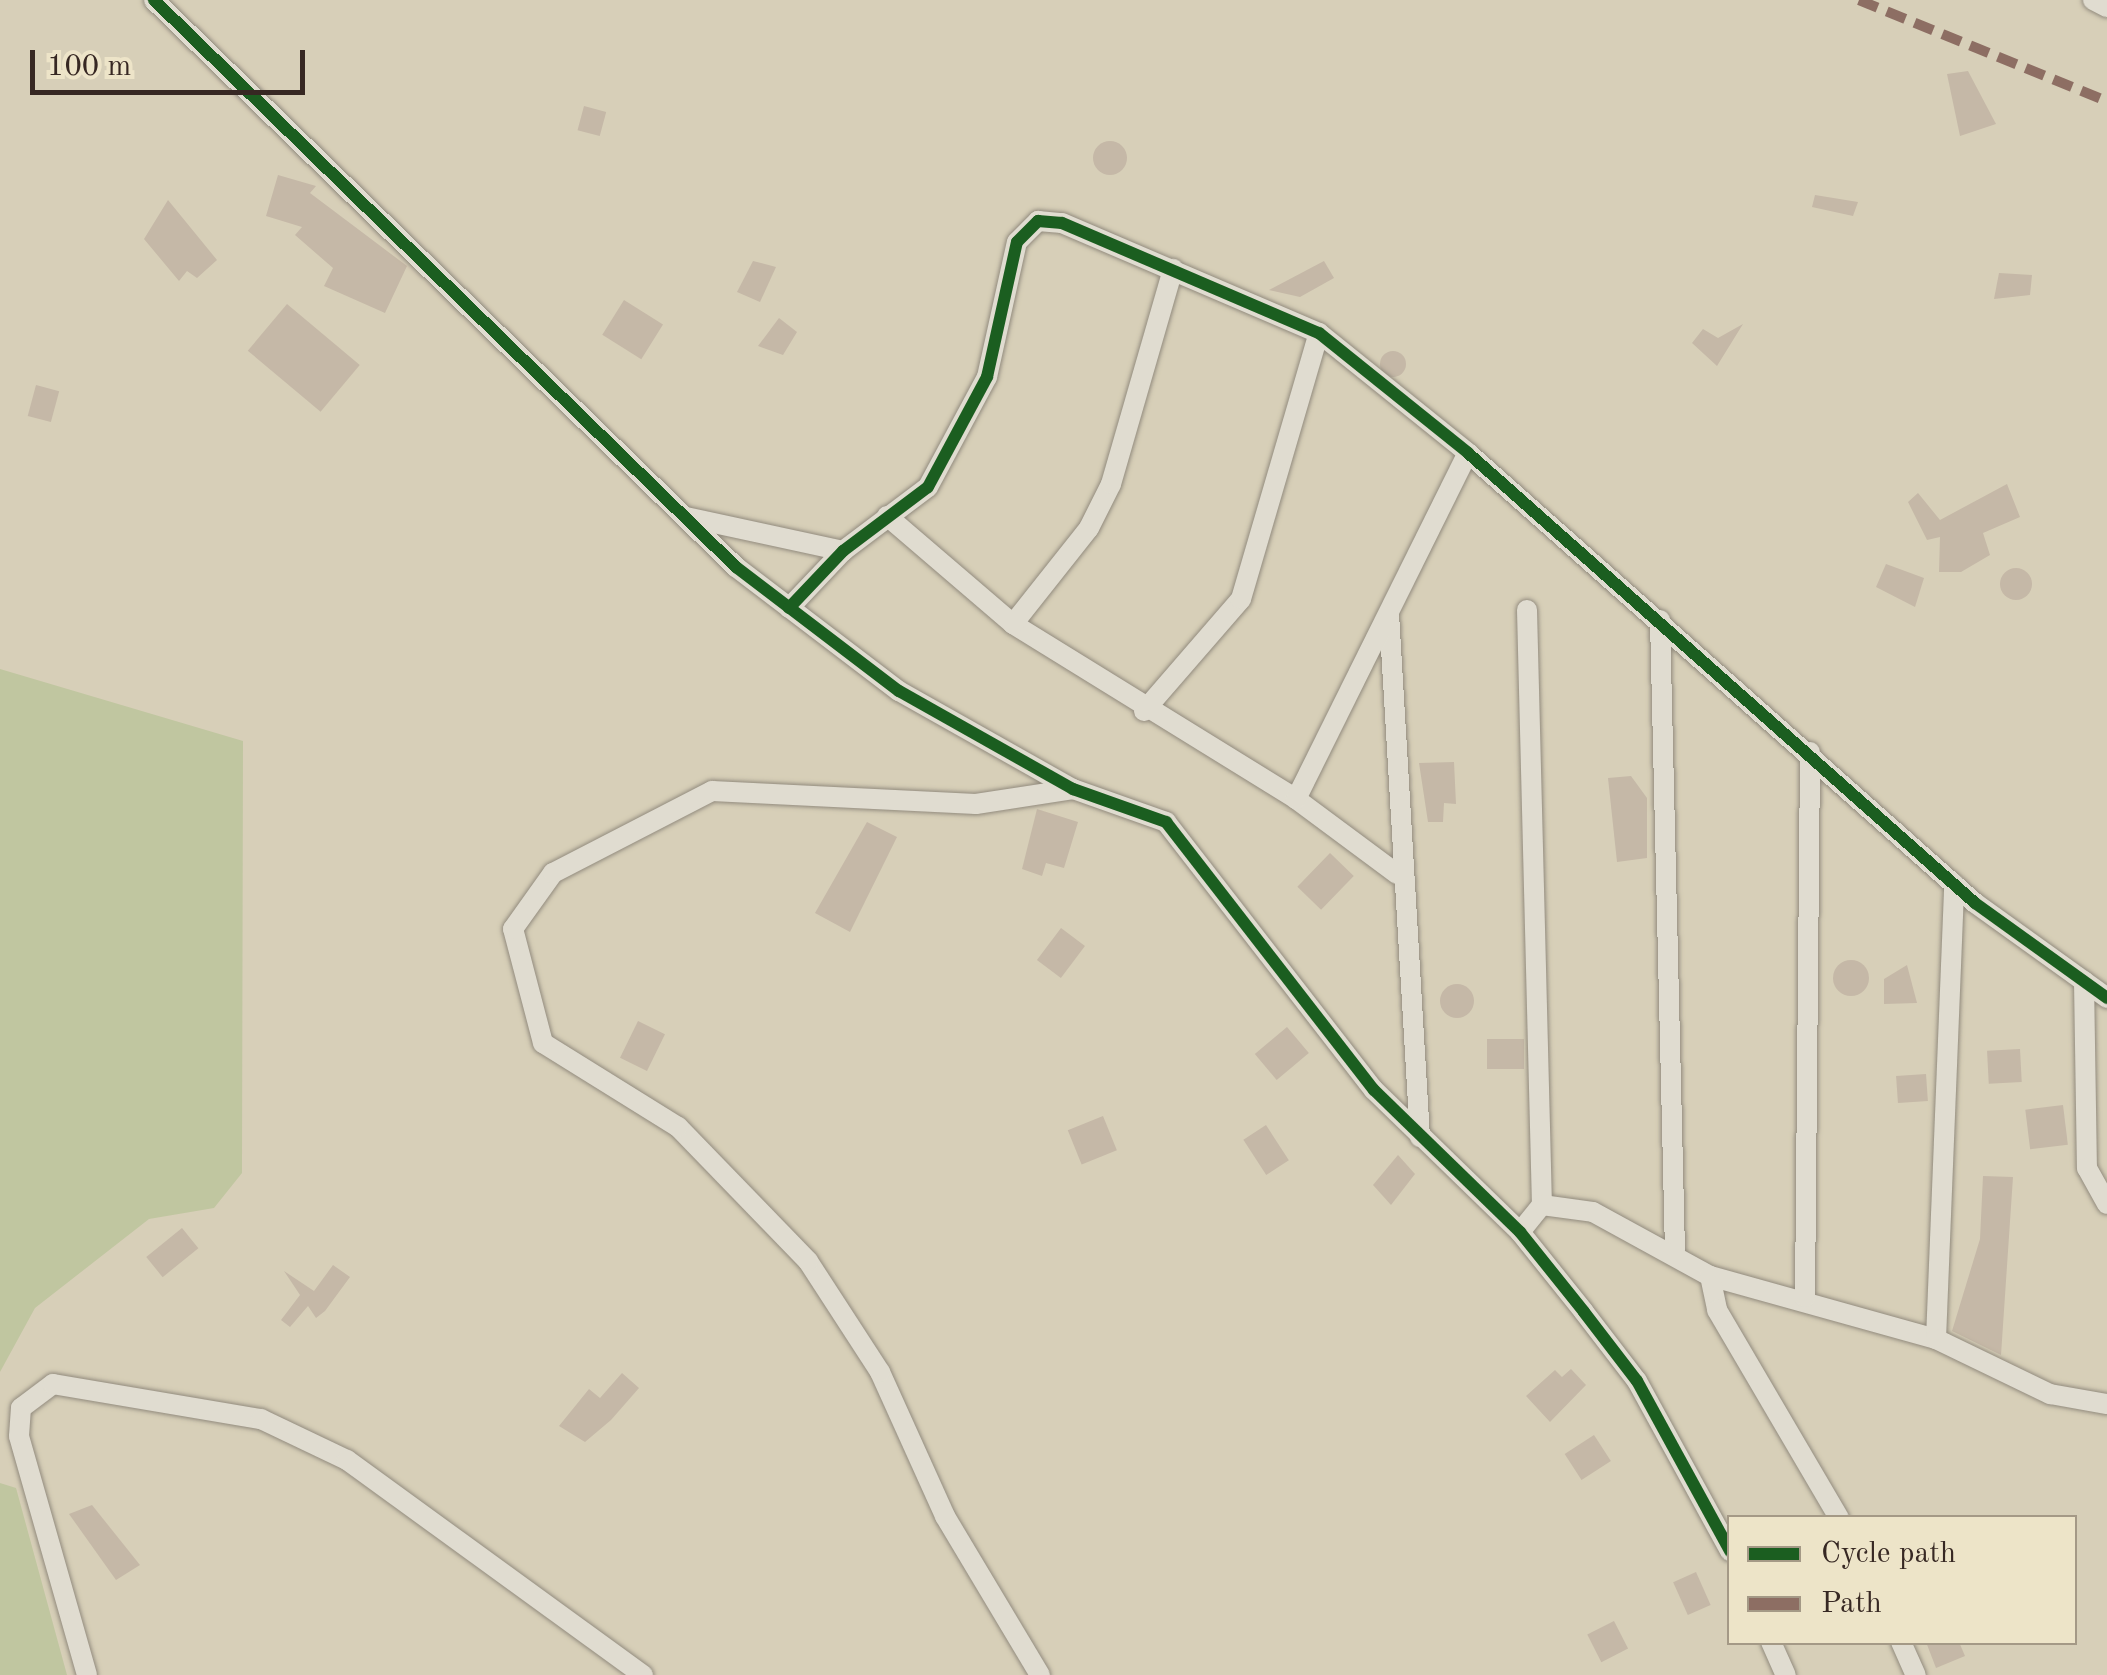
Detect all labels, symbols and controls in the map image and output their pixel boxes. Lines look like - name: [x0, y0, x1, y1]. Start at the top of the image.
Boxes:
- scale bar: [35, 30, 310, 92]
- text: 100 m: [47, 52, 131, 82]
- legend: [1727, 1515, 2077, 1645]
- text: Cycle path: [1821, 1539, 1956, 1569]
- text: Path: [1821, 1589, 1882, 1619]

